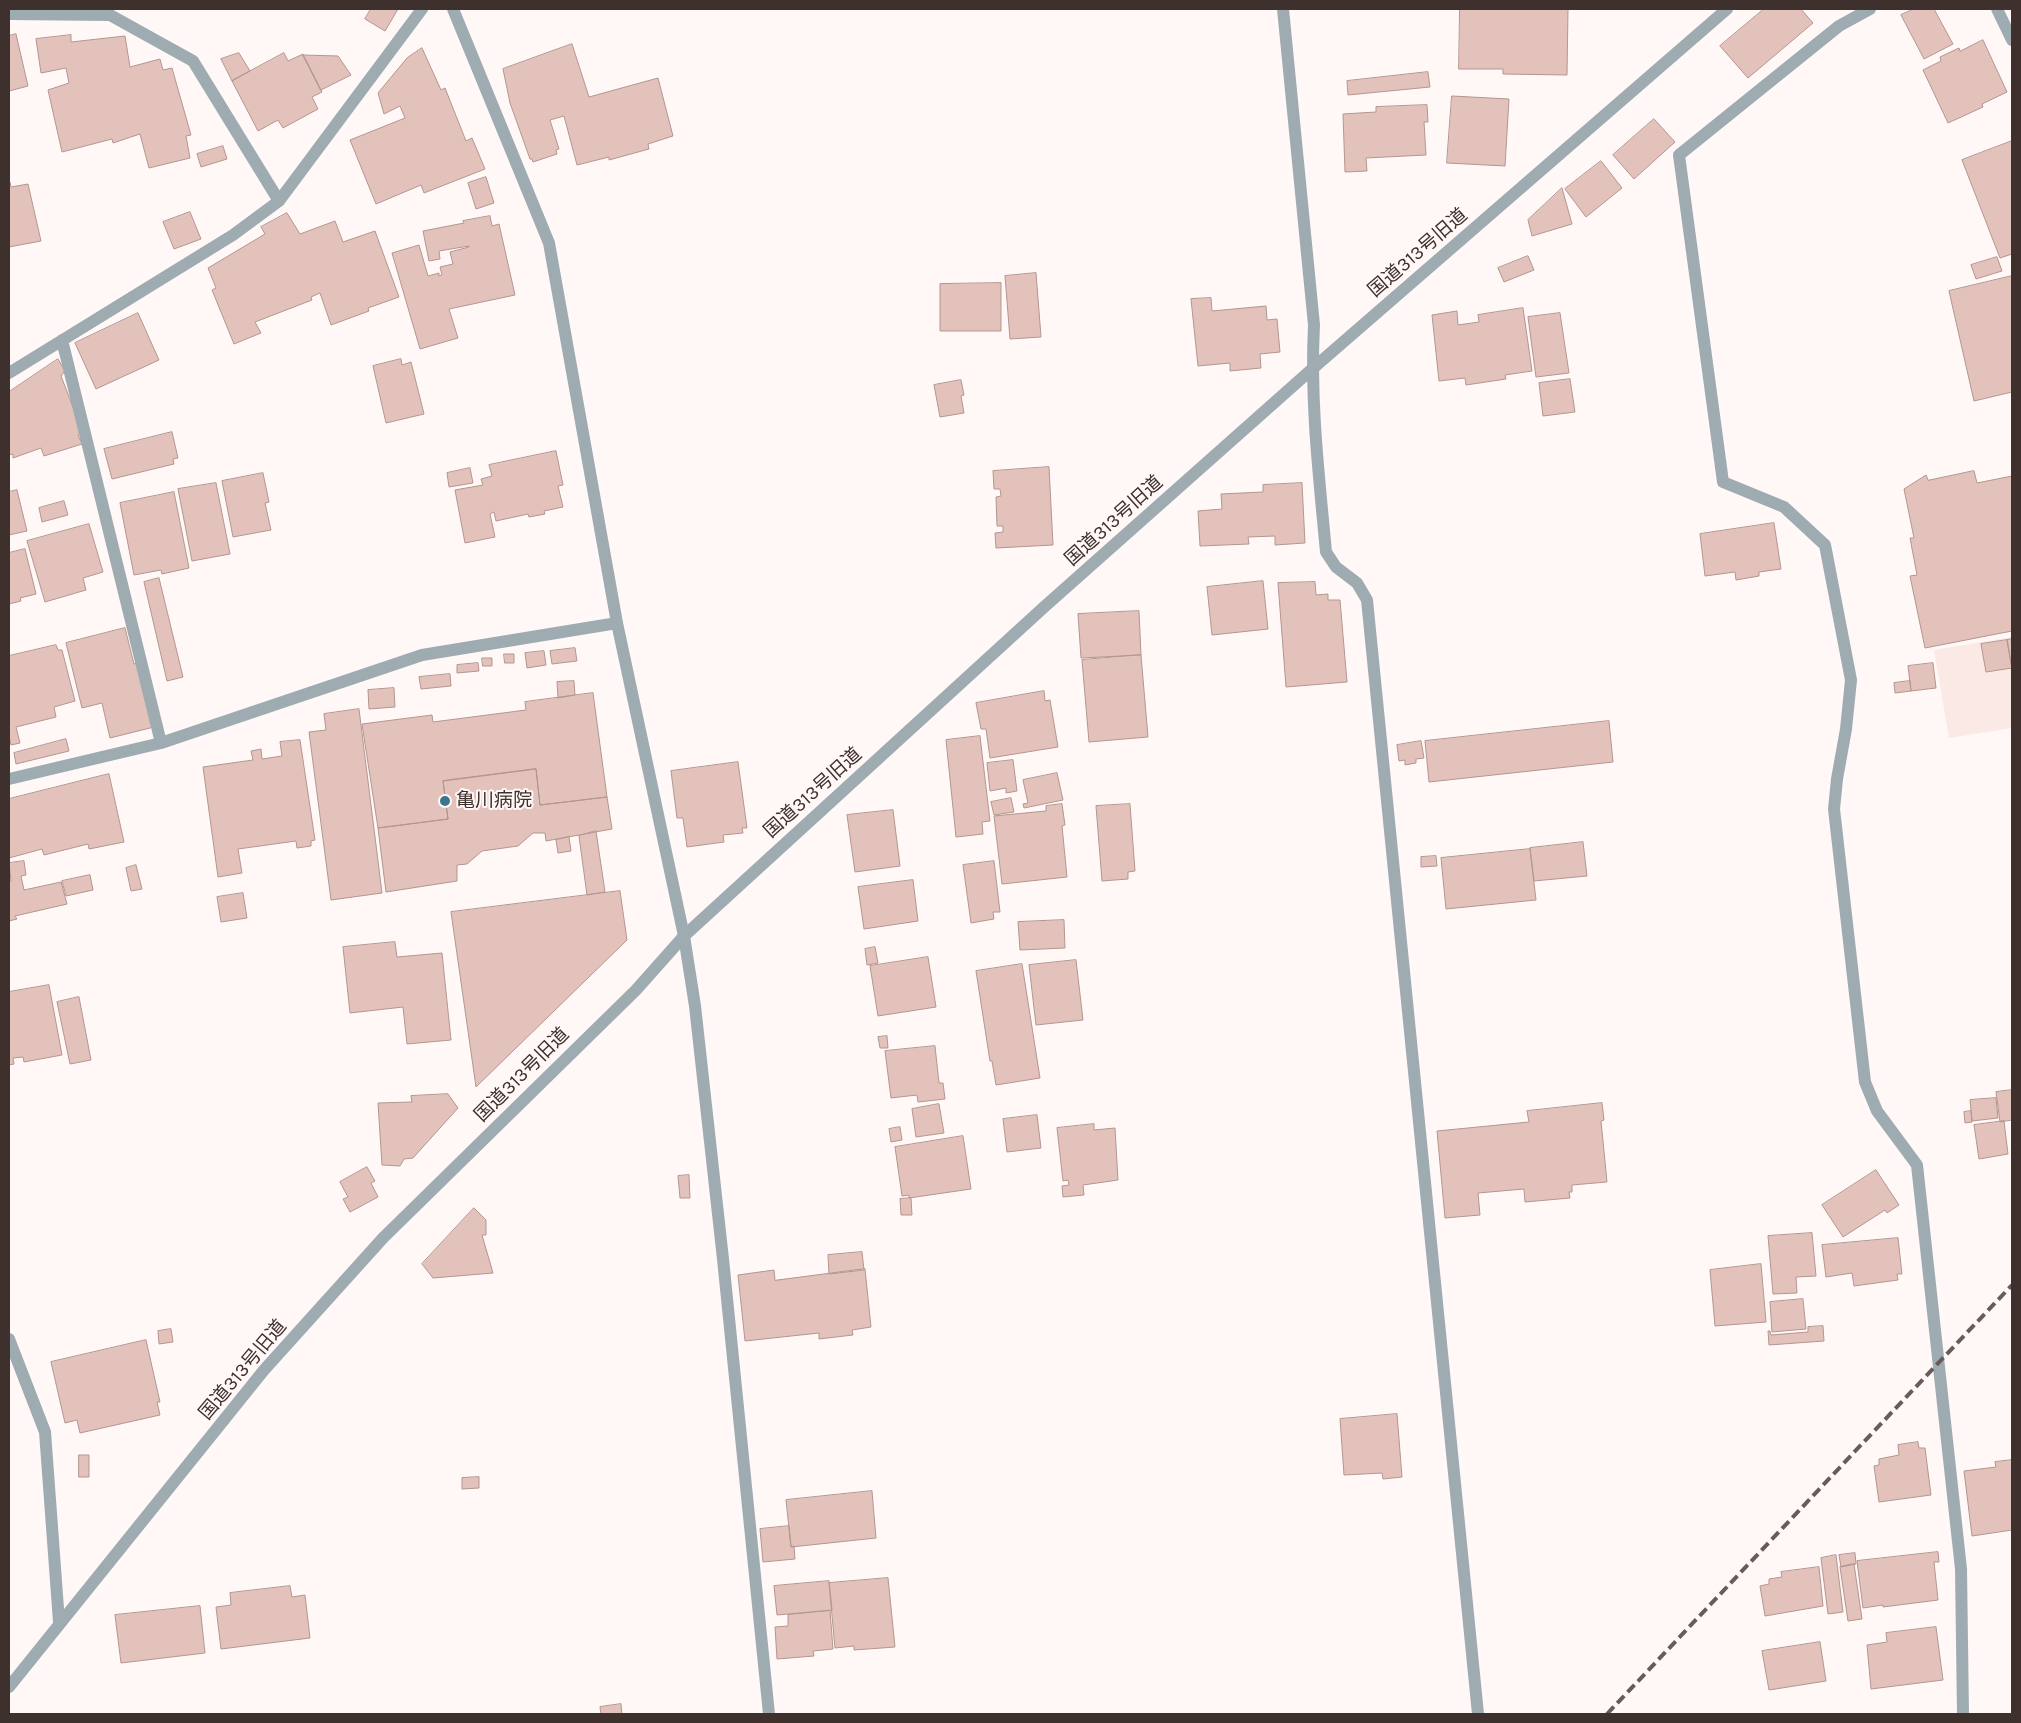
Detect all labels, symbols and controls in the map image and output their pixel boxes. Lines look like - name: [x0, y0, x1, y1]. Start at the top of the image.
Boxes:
- street label: 国道313号旧道: [1364, 204, 1472, 302]
- street label: 国道313号旧道: [1060, 471, 1168, 571]
- street label: 国道313号旧道: [759, 743, 867, 843]
- place label: 亀川病院: [456, 790, 532, 812]
- marker: 亀川病院: [438, 794, 452, 808]
- street label: 国道313号旧道: [470, 1023, 574, 1127]
- street label: 国道313号旧道: [195, 1315, 291, 1425]

